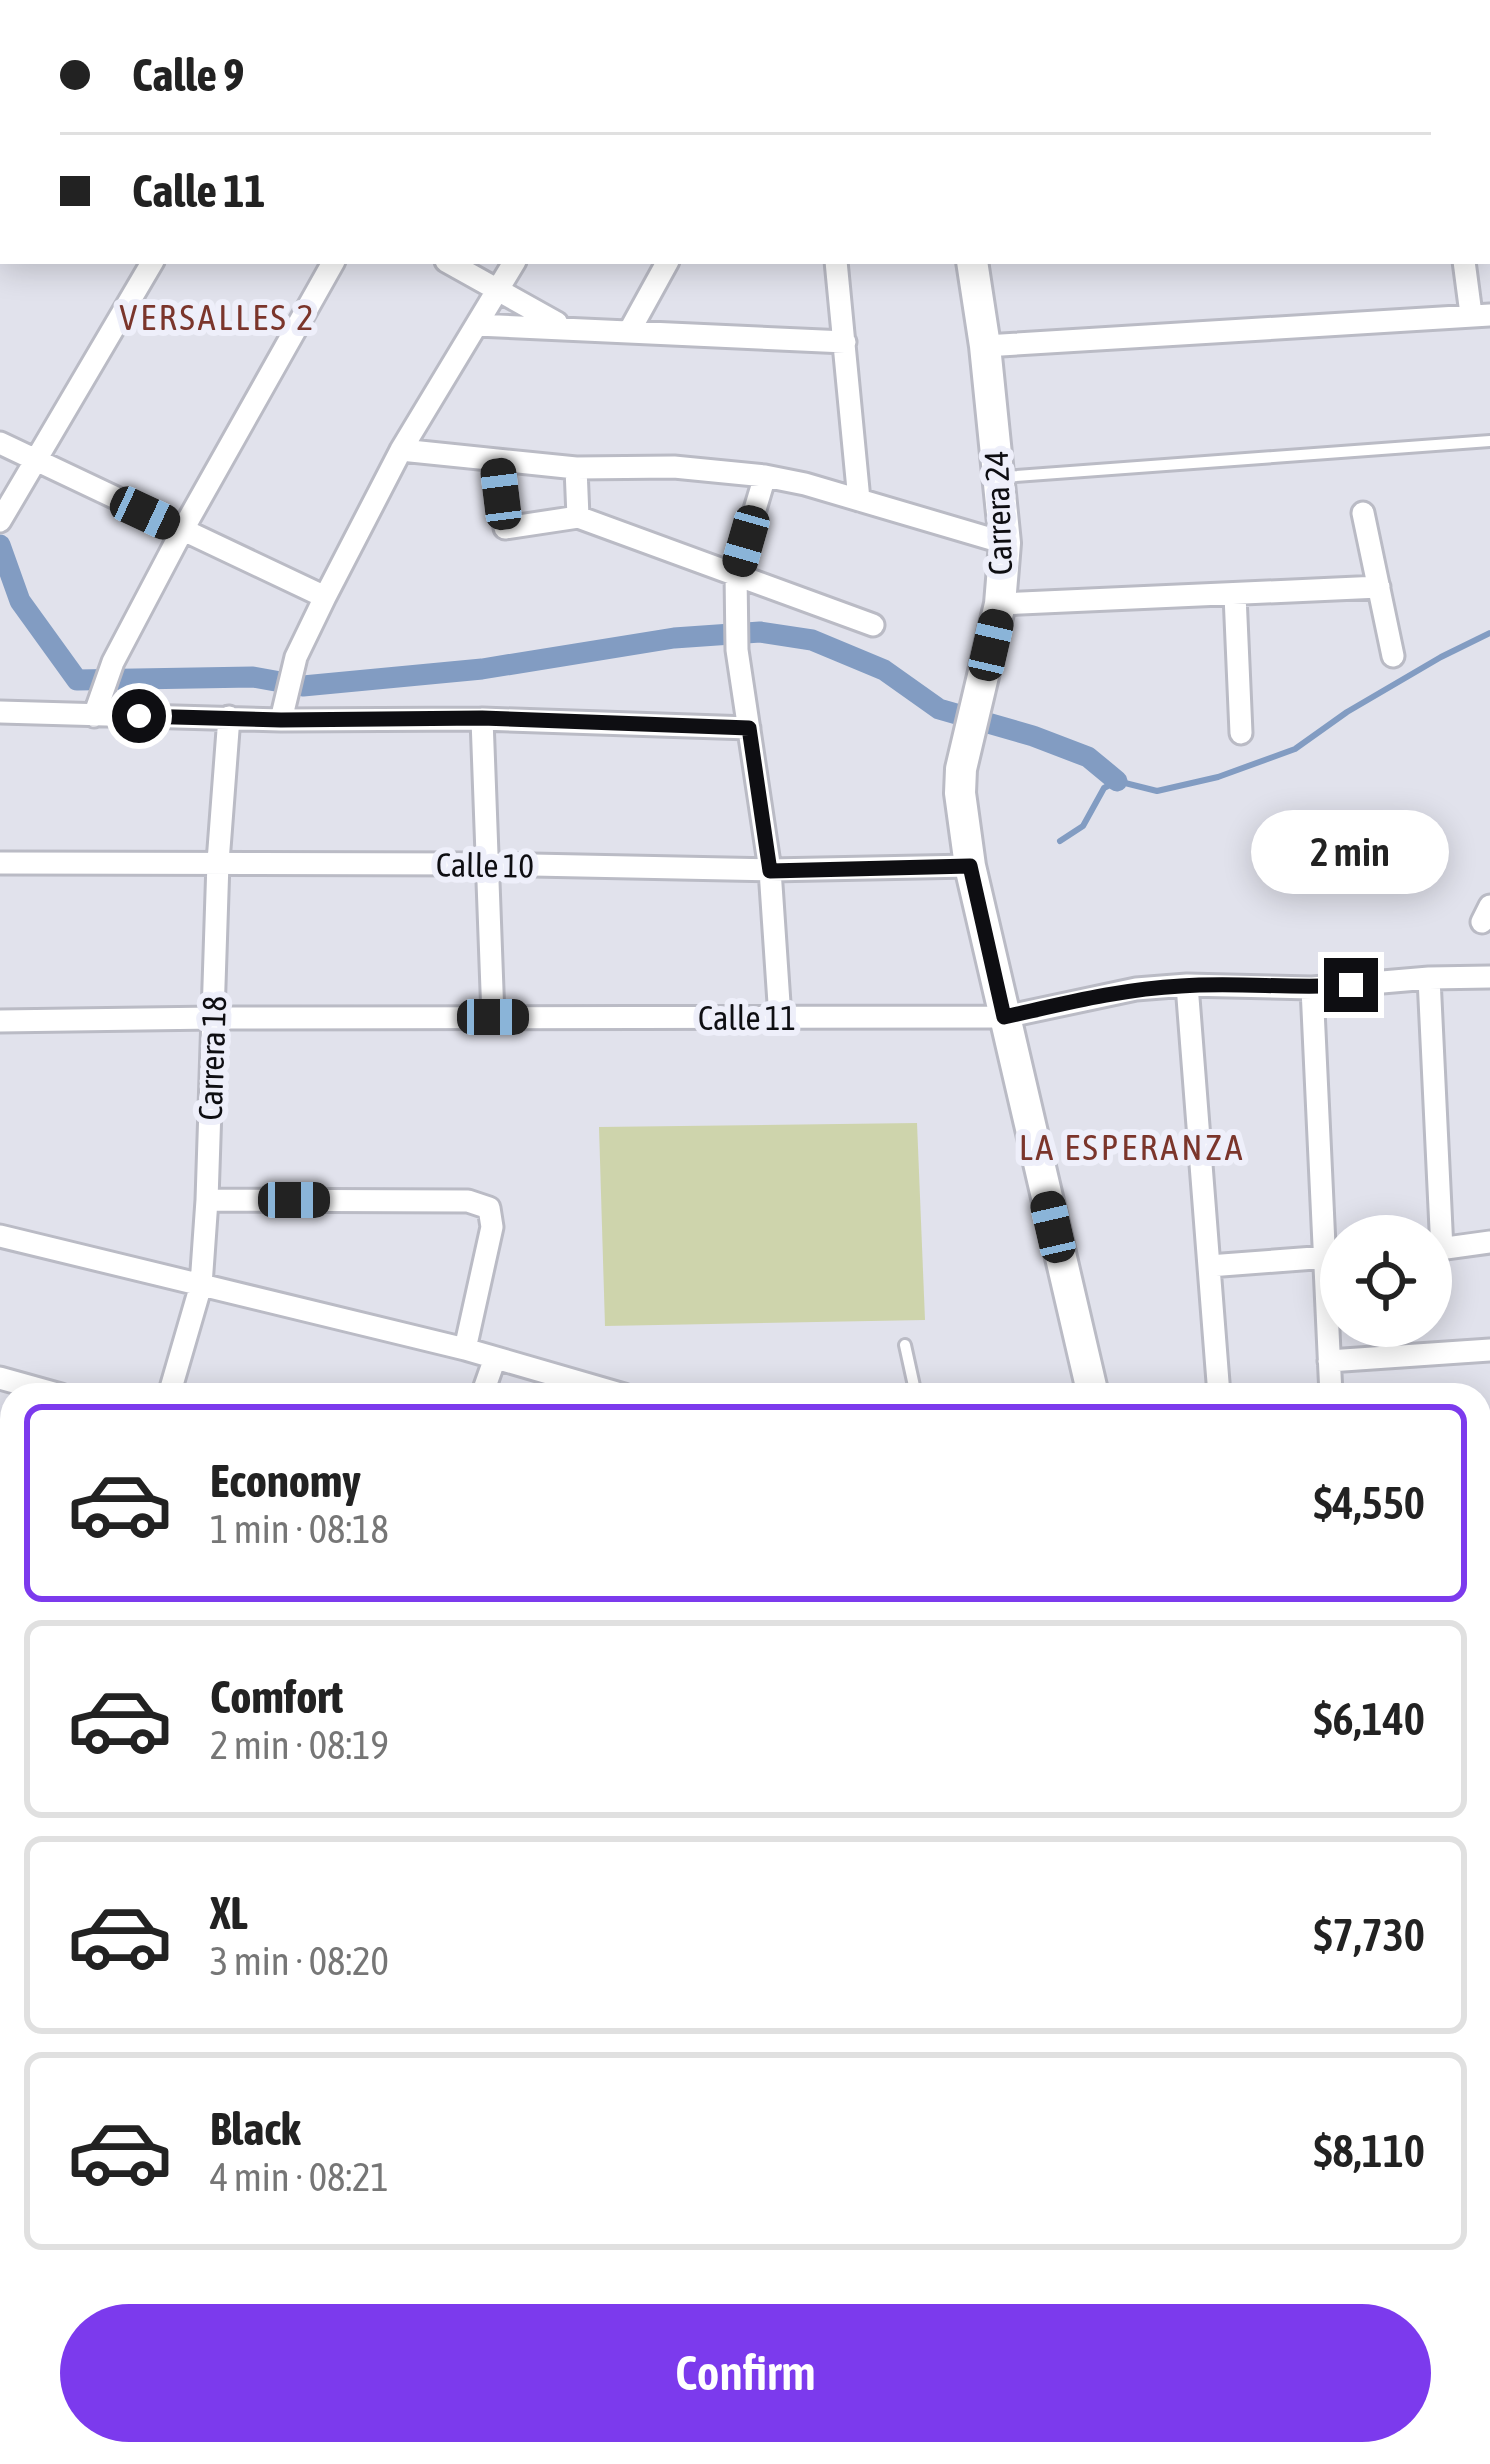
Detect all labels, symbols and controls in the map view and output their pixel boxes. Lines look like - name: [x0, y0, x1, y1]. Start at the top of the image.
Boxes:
- text: Calle 9: [132, 49, 244, 101]
- text: Calle 11: [132, 165, 265, 217]
- district label: VERSALLES 2: [120, 296, 316, 338]
- street label: Carrera 24: [977, 450, 1019, 576]
- car: [479, 456, 523, 532]
- car: [105, 481, 185, 545]
- car: [719, 501, 773, 581]
- car: [965, 606, 1017, 684]
- route start: [112, 689, 166, 743]
- callout: 2 min: [1252, 811, 1450, 895]
- text: 2 min: [1310, 830, 1390, 874]
- street label: Calle 10: [436, 845, 534, 885]
- route end: [1324, 958, 1378, 1012]
- street label: Carrera 18: [191, 995, 233, 1121]
- car: [457, 999, 529, 1035]
- street label: Calle 11: [698, 999, 796, 1037]
- district label: LA ESPERANZA: [1019, 1126, 1245, 1168]
- car: [258, 1182, 330, 1218]
- car: [1027, 1188, 1079, 1266]
- map controls: [1320, 1215, 1452, 1347]
- button: locate: [1320, 1215, 1452, 1347]
- icon: car: [66, 1449, 174, 1557]
- text: Economy: [210, 1455, 361, 1507]
- text: $4,550: [1313, 1477, 1425, 1529]
- text: 1 min · 08:18: [210, 1507, 389, 1551]
- icon: car: [66, 1665, 174, 1773]
- text: Comfort: [210, 1671, 343, 1723]
- text: $6,140: [1313, 1693, 1425, 1745]
- text: 2 min · 08:19: [210, 1723, 389, 1767]
- icon: car: [66, 1881, 174, 1989]
- text: XL: [210, 1887, 248, 1939]
- text: $7,730: [1313, 1909, 1425, 1961]
- text: 3 min · 08:20: [210, 1939, 389, 1983]
- icon: car: [66, 2097, 174, 2205]
- text: Black: [210, 2103, 301, 2155]
- text: $8,110: [1313, 2125, 1425, 2177]
- text: 4 min · 08:21: [210, 2155, 389, 2199]
- button: Confirm: [60, 2304, 1431, 2442]

